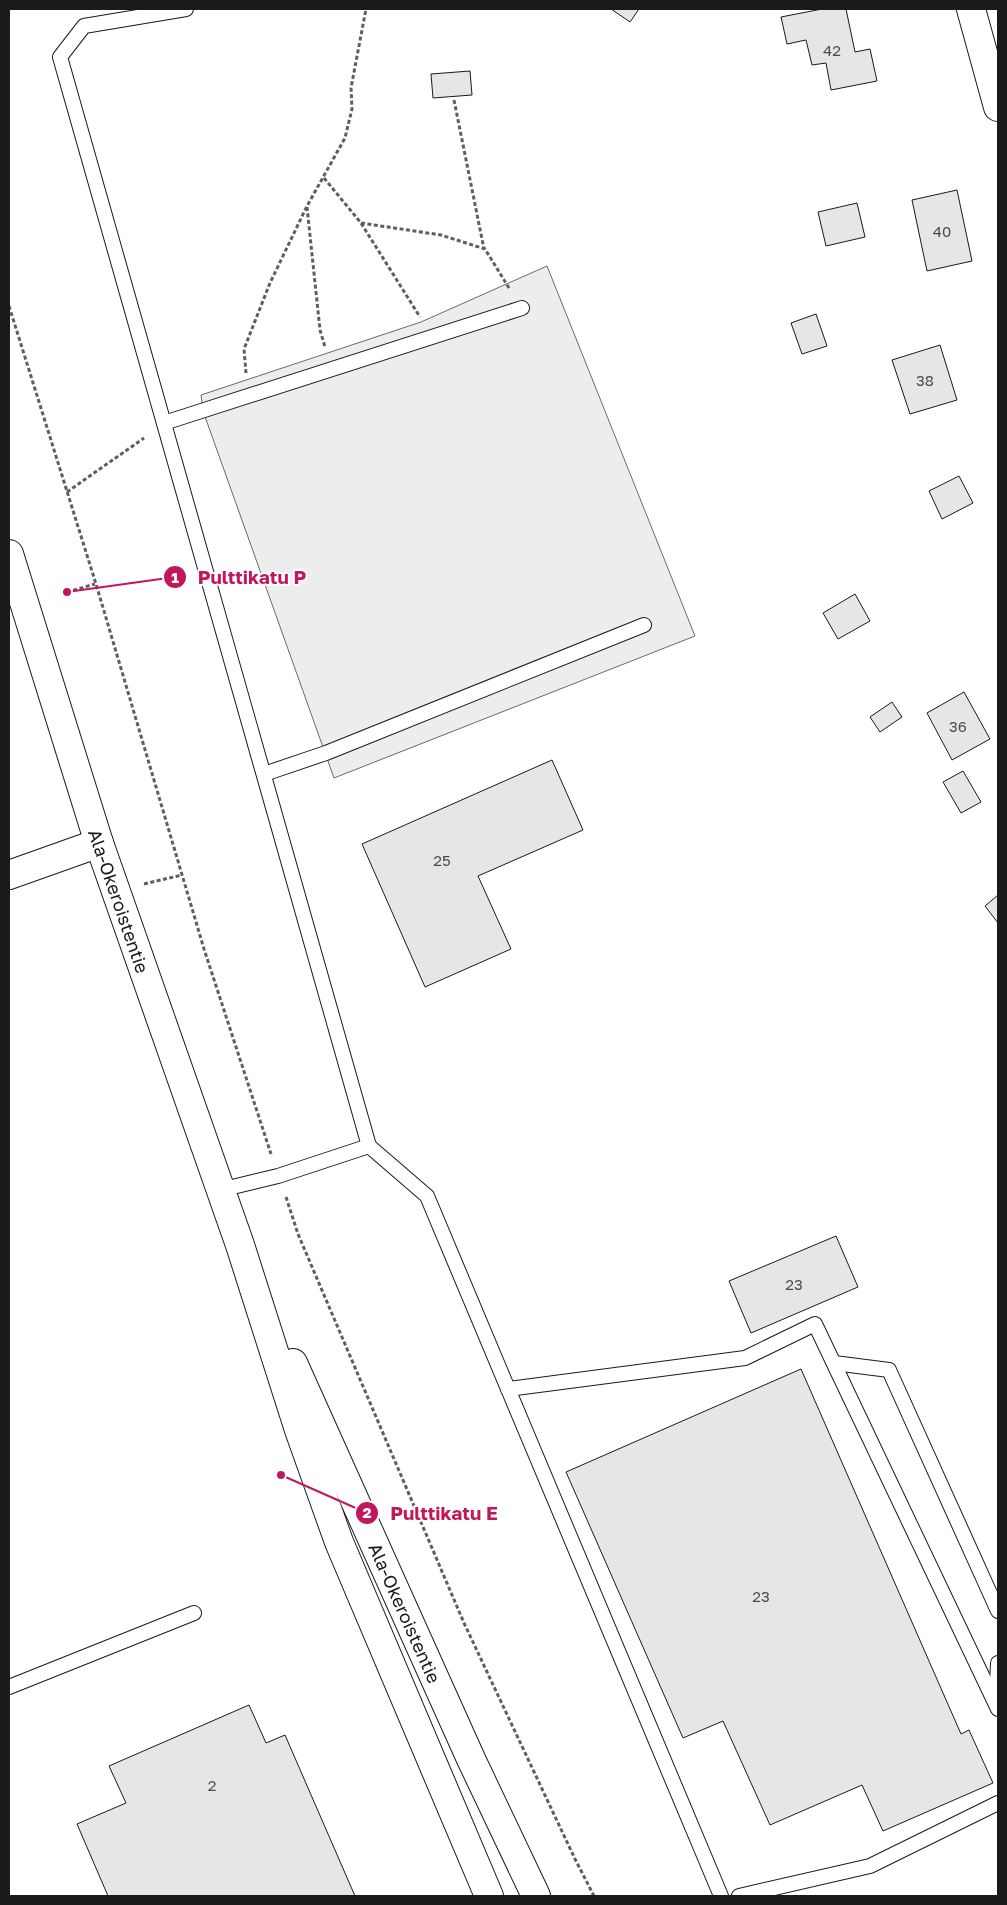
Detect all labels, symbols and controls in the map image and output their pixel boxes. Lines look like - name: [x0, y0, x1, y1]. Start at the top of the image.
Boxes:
- house number: 42: [823, 41, 841, 59]
- house number: 40: [933, 222, 951, 240]
- house number: 38: [916, 371, 934, 389]
- callout: Pulttikatu P: [163, 560, 316, 594]
- text: Pulttikatu P: [198, 565, 307, 588]
- text: 1: [171, 568, 179, 586]
- house number: 36: [949, 717, 967, 735]
- street label: Ala-Okeroistentie: [84, 826, 154, 976]
- house number: 25: [433, 851, 451, 869]
- house number: 23: [785, 1275, 803, 1293]
- callout: Pulttikatu E: [355, 1496, 508, 1530]
- text: Pulttikatu E: [390, 1501, 498, 1524]
- text: 2: [362, 1503, 372, 1521]
- street label: Ala-Okeroistentie: [364, 1540, 446, 1686]
- house number: 23: [752, 1587, 770, 1605]
- house number: 2: [208, 1776, 216, 1794]

